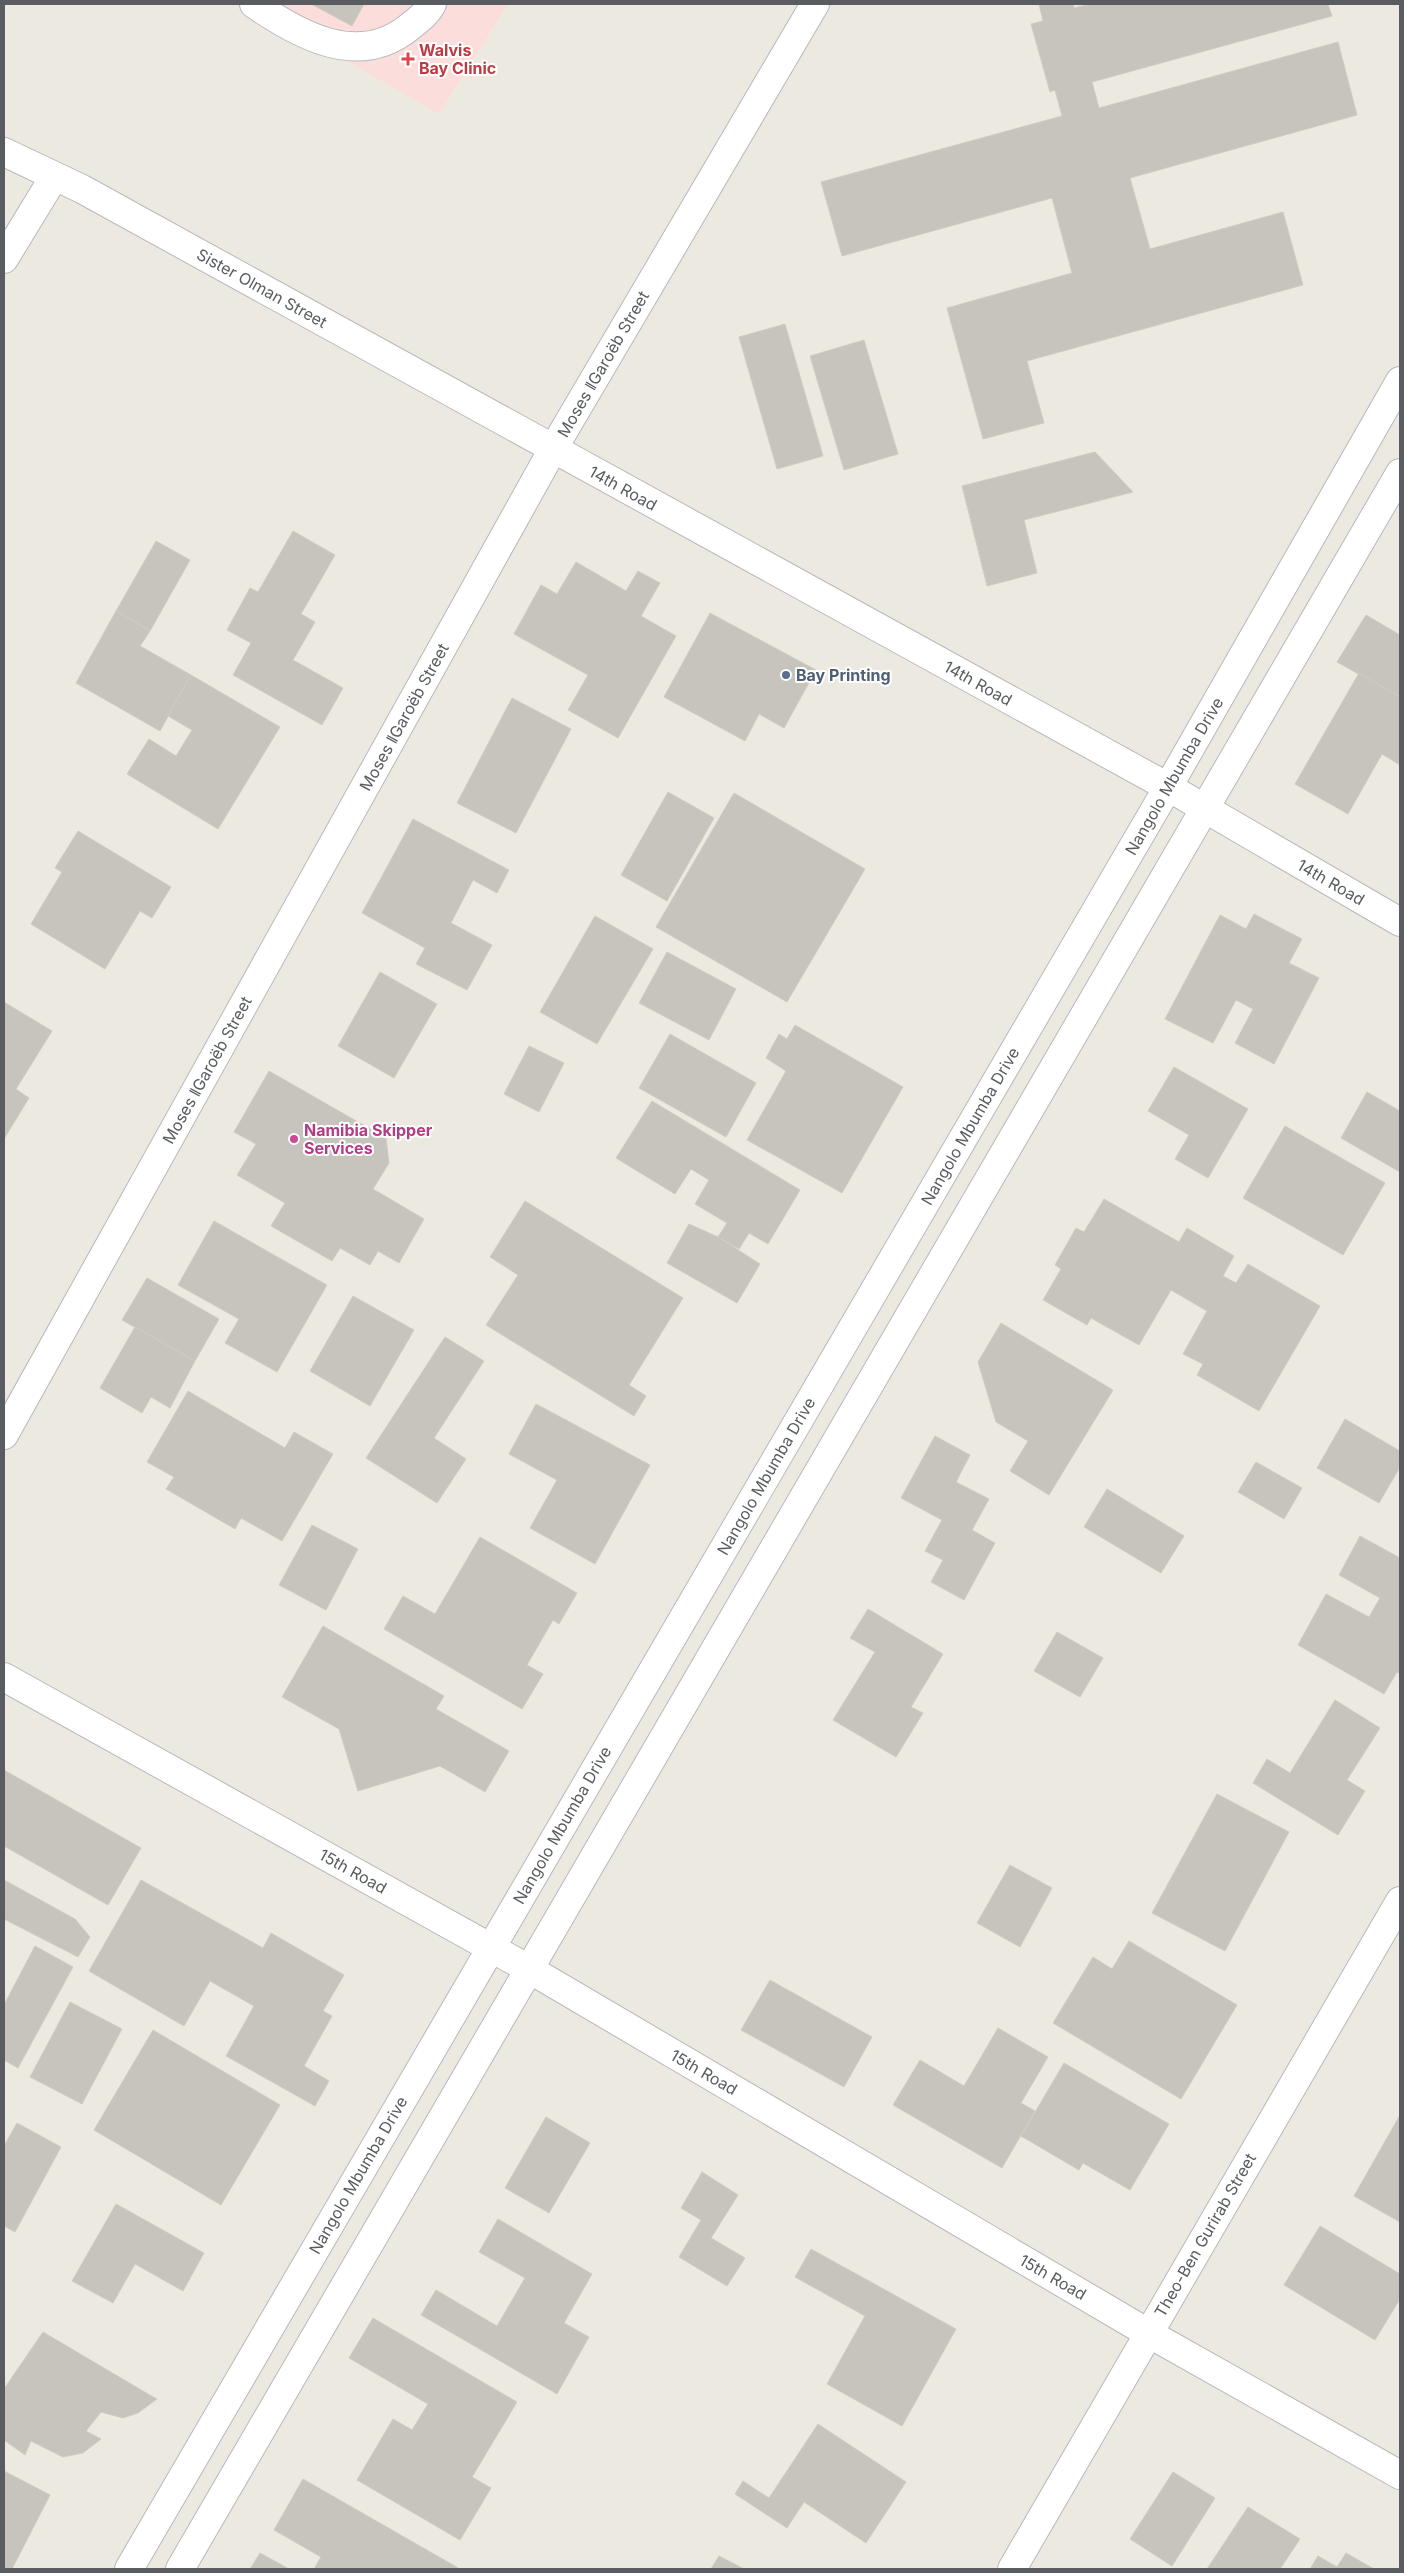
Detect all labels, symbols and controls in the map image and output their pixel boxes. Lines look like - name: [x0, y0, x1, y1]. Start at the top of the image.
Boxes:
- place label: Walvis Bay Clinic: [419, 40, 496, 78]
- marker: Walvis Bay Clinic: [401, 52, 415, 66]
- street label: Sister Olman Street: [193, 244, 331, 332]
- street label: Moses ǁGaroëb Street: [553, 287, 653, 441]
- street label: 14th Road: [586, 461, 660, 515]
- street label: Moses ǁGaroëb Street: [355, 640, 453, 794]
- street label: 14th Road: [941, 656, 1015, 710]
- place label: Bay Printing: [796, 665, 891, 685]
- marker: Bay Printing: [780, 669, 792, 681]
- street label: Nangolo Mbumba Drive: [1121, 694, 1227, 858]
- street label: 14th Road: [1294, 855, 1368, 909]
- street label: Moses ǁGaroëb Street: [158, 993, 256, 1147]
- street label: Nangolo Mbumba Drive: [917, 1044, 1023, 1208]
- place label: Namibia Skipper Services: [304, 1120, 433, 1158]
- marker: Namibia Skipper Services: [288, 1133, 300, 1145]
- street label: Nangolo Mbumba Drive: [713, 1394, 819, 1558]
- street label: Nangolo Mbumba Drive: [509, 1743, 615, 1907]
- street label: 15th Road: [316, 1844, 390, 1898]
- street label: 15th Road: [667, 2045, 741, 2099]
- street label: Nangolo Mbumba Drive: [305, 2093, 411, 2257]
- street label: Theo-Ben Gurirab Street: [1150, 2150, 1260, 2320]
- street label: 15th Road: [1016, 2250, 1090, 2304]

